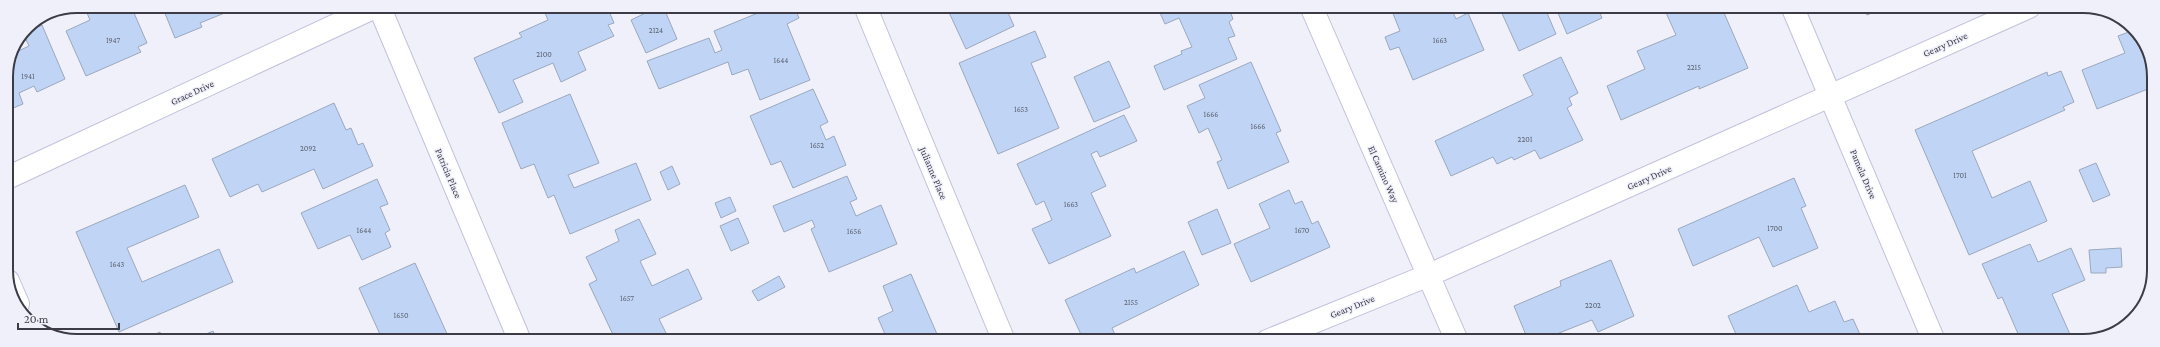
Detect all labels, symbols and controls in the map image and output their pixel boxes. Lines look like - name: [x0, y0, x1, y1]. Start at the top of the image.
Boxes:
- house number: 2124: [649, 26, 663, 35]
- street label: Geary Drive: [1921, 30, 1970, 59]
- house number: 1947: [106, 36, 120, 45]
- house number: 1663: [1433, 36, 1447, 45]
- house number: 2100: [536, 50, 552, 59]
- house number: 1644: [774, 56, 788, 65]
- house number: 2215: [1687, 63, 1701, 72]
- house number: 1941: [21, 72, 35, 81]
- street label: Grace Drive: [169, 77, 216, 107]
- house number: 1653: [1014, 105, 1028, 114]
- house number: 1666: [1204, 110, 1218, 119]
- house number: 1666: [1251, 122, 1265, 131]
- house number: 2201: [1518, 135, 1533, 144]
- house number: 1652: [810, 141, 824, 150]
- house number: 2092: [300, 144, 316, 153]
- street label: Julianne Place: [917, 144, 950, 202]
- street label: El Camino Way: [1366, 144, 1401, 205]
- street label: Patricia Place: [433, 147, 464, 200]
- street label: Pamela Drive: [1848, 148, 1879, 201]
- street label: Geary Drive: [1625, 163, 1674, 192]
- house number: 1701: [1953, 171, 1967, 180]
- house number: 1663: [1064, 200, 1078, 209]
- house number: 1700: [1767, 224, 1783, 233]
- house number: 1644: [357, 226, 371, 235]
- house number: 1670: [1295, 226, 1310, 235]
- house number: 1656: [847, 227, 861, 236]
- house number: 1643: [110, 260, 124, 269]
- street label: Geary Drive: [1328, 292, 1377, 320]
- house number: 1657: [620, 294, 634, 303]
- house number: 2155: [1124, 298, 1138, 307]
- house number: 2202: [1585, 301, 1601, 310]
- scale bar: [18, 305, 119, 331]
- house number: 1650: [394, 311, 409, 320]
- text: 20 m: [24, 312, 49, 326]

